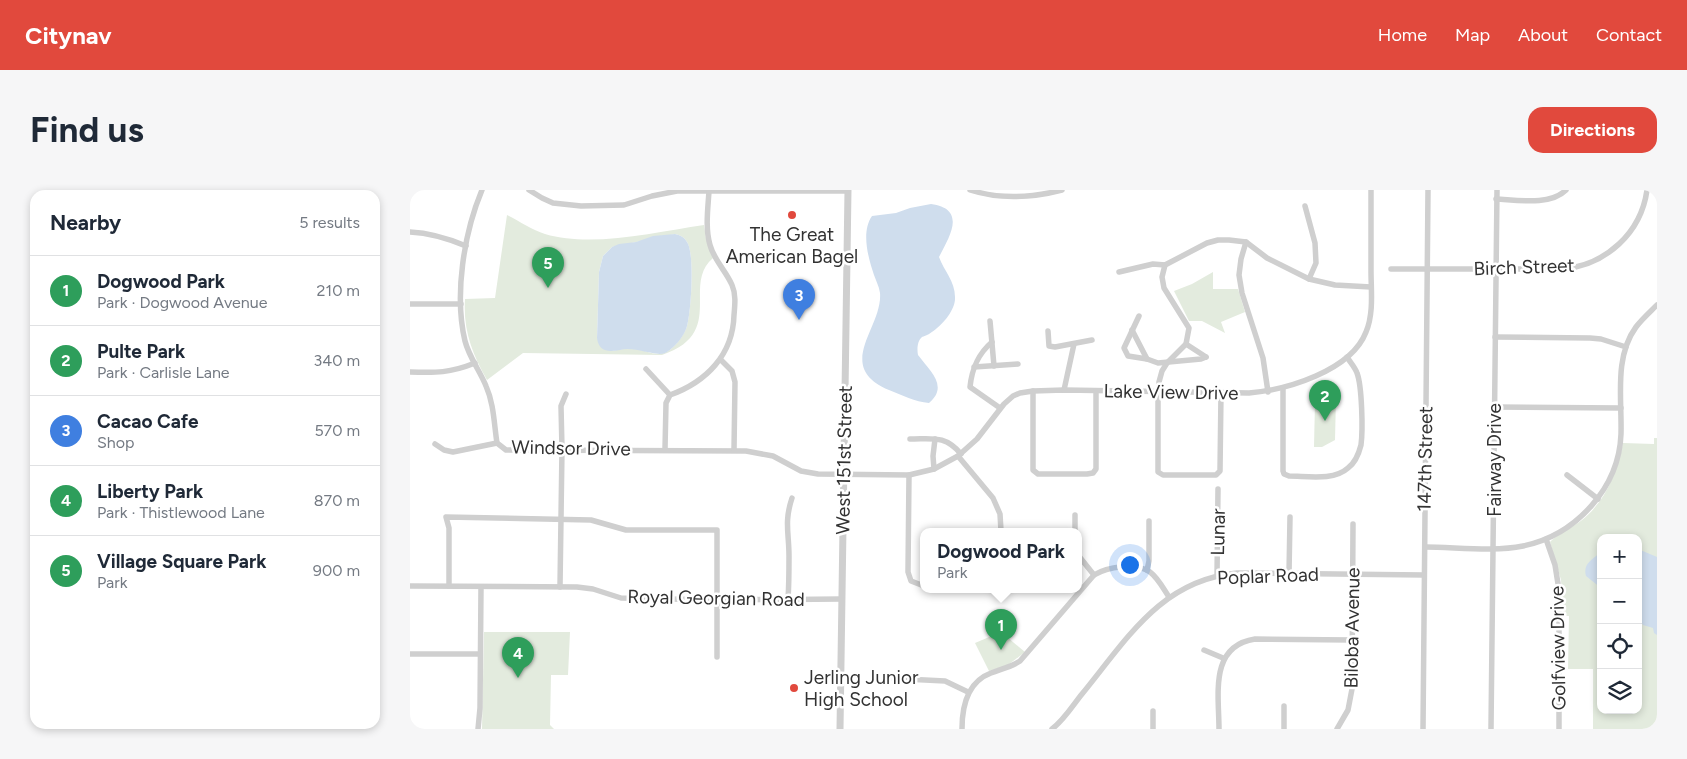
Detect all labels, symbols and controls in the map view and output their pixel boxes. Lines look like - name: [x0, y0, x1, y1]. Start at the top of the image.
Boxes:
- text: Citynav: [25, 21, 112, 50]
- text: Home: [1378, 24, 1427, 46]
- text: Map: [1455, 24, 1490, 46]
- text: About: [1518, 24, 1568, 46]
- text: Contact: [1596, 24, 1662, 46]
- button: Directions: [1528, 107, 1657, 153]
- text: Find us: [30, 109, 144, 151]
- marker: The Great American Bagel: [786, 209, 798, 221]
- text: Nearby: [50, 210, 121, 235]
- text: 5 results: [299, 213, 360, 232]
- place label: The Great American Bagel: [726, 223, 858, 268]
- pin: 5: [532, 247, 564, 288]
- street label: Birch Street: [1473, 254, 1575, 280]
- text: Dogwood Park: [97, 270, 225, 293]
- pin: 3: [783, 279, 815, 320]
- text: 1: [63, 281, 69, 300]
- text: 210 m: [317, 281, 360, 300]
- text: Park · Dogwood Avenue: [97, 293, 267, 312]
- text: Pulte Park: [97, 340, 185, 363]
- text: 2: [61, 351, 71, 370]
- text: 340 m: [314, 351, 360, 370]
- text: Park · Carlisle Lane: [97, 363, 230, 382]
- street label: Lake View Drive: [1103, 379, 1239, 405]
- pin: 2: [1309, 380, 1341, 421]
- street label: West 151st Street: [831, 385, 857, 535]
- street label: Fairway Drive: [1483, 403, 1506, 517]
- street label: 147th Street: [1413, 406, 1437, 512]
- text: Cacao Cafe: [97, 410, 199, 433]
- text: 3: [62, 421, 70, 440]
- text: 570 m: [314, 421, 360, 440]
- text: Shop: [97, 433, 135, 452]
- street label: Windsor Drive: [511, 435, 631, 461]
- text: Liberty Park: [97, 480, 203, 503]
- text: 4: [61, 491, 71, 510]
- text: 870 m: [314, 491, 360, 510]
- text: Park · Thistlewood Lane: [97, 503, 265, 522]
- street label: Lunar: [1206, 508, 1230, 556]
- popup: [920, 528, 1082, 593]
- map controls: [1597, 534, 1642, 714]
- button: +: [1597, 534, 1642, 579]
- text: Dogwood Park: [937, 540, 1065, 563]
- text: Village Square Park: [97, 550, 266, 573]
- your location: [1117, 552, 1143, 578]
- text: 5: [61, 561, 71, 580]
- text: 900 m: [313, 561, 360, 580]
- text: Park: [937, 563, 967, 582]
- street label: Poplar Road: [1217, 563, 1319, 589]
- street label: Biloba Avenue: [1339, 567, 1365, 689]
- text: Park: [97, 573, 127, 592]
- button: −: [1597, 579, 1642, 624]
- street label: Royal Georgian Road: [627, 585, 805, 611]
- street label: Golfview Drive: [1545, 586, 1571, 710]
- pin: 1: [985, 609, 1017, 650]
- button: locate: [1597, 624, 1642, 669]
- pin: 4: [502, 637, 534, 678]
- place label: Jerling Junior High School: [804, 666, 919, 711]
- button: layers: [1597, 669, 1642, 714]
- marker: Jerling Junior High School: [788, 682, 800, 694]

